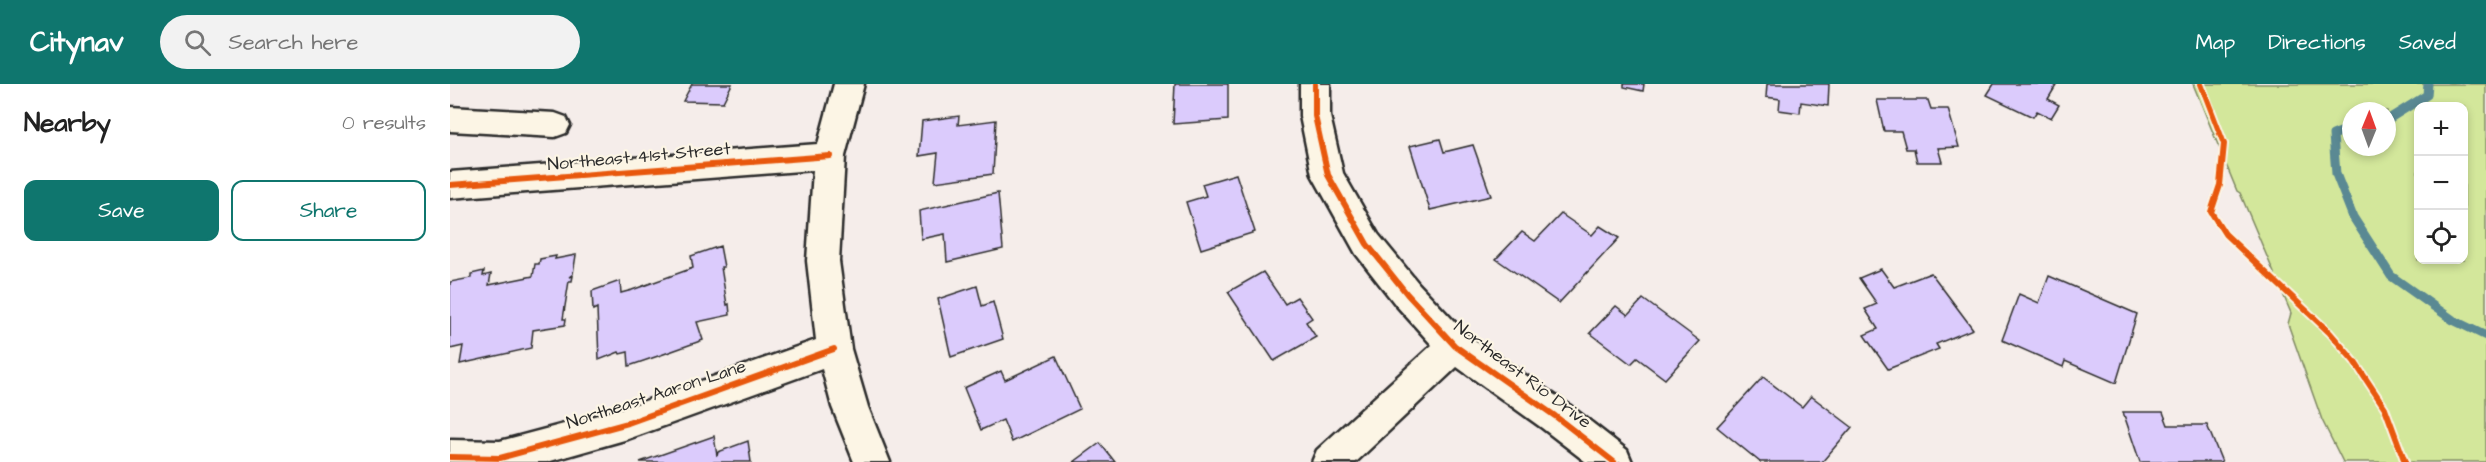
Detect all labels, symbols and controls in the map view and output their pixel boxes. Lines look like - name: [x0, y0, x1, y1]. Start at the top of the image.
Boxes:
- search box: [160, 15, 580, 69]
- text: Citynav: [30, 23, 124, 62]
- icon: search: [181, 26, 214, 59]
- text: Search here: [229, 27, 358, 58]
- text: Map: [2195, 28, 2235, 57]
- text: Directions: [2268, 28, 2366, 57]
- text: Saved: [2399, 28, 2456, 57]
- north arrow: [2342, 102, 2396, 156]
- map controls: [2414, 102, 2468, 264]
- button: +: [2414, 102, 2468, 156]
- text: Nearby: [24, 105, 111, 141]
- text: 0 results: [342, 109, 426, 137]
- street label: Northeast 41st Street: [547, 136, 732, 177]
- button: −: [2414, 156, 2468, 210]
- button: Save: [24, 180, 219, 241]
- button: Share: [231, 180, 426, 241]
- button: locate: [2414, 210, 2468, 264]
- street label: Northeast Rio Drive: [1449, 314, 1597, 435]
- street label: Northeast Aaron Lane: [563, 354, 749, 435]

